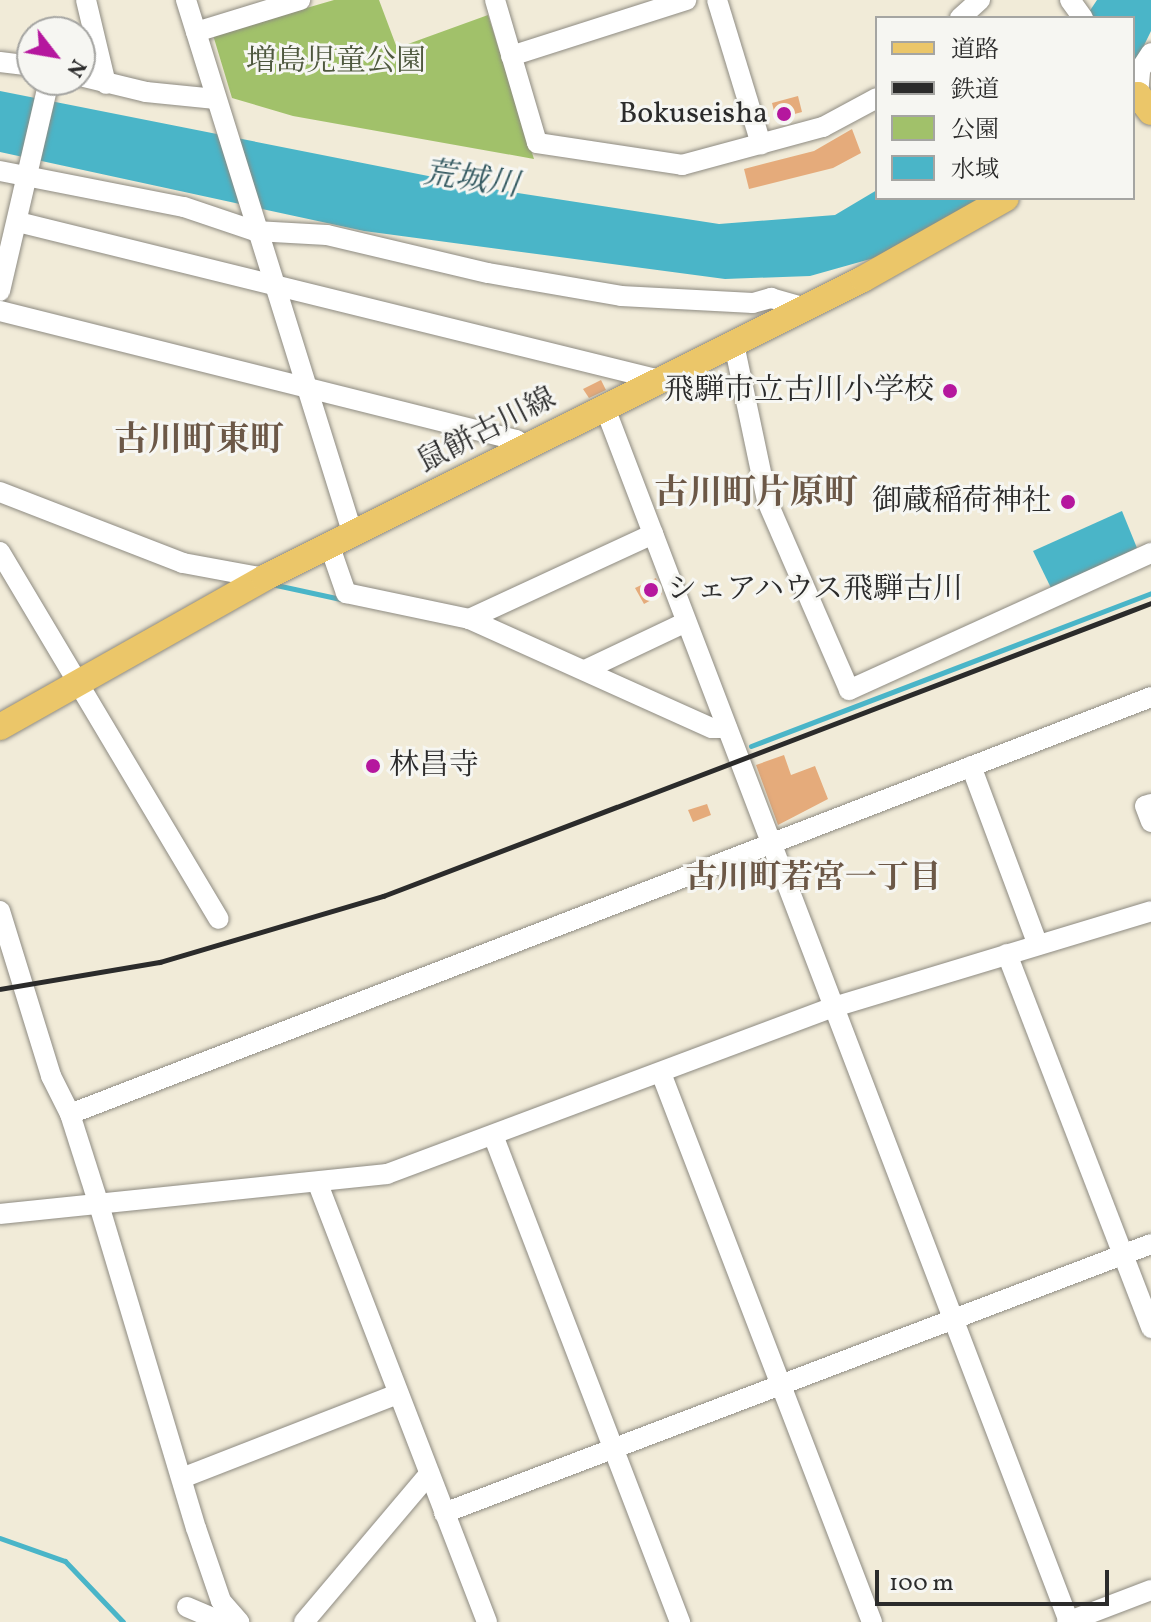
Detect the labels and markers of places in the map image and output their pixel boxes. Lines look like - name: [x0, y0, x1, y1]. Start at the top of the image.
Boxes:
- place label: Bokuseisha: [619, 96, 768, 132]
- marker: Bokuseisha: [775, 105, 793, 123]
- place label: 飛騨市立古川小学校: [664, 373, 934, 409]
- marker: 飛騨市立古川小学校: [941, 382, 959, 400]
- place label: 御蔵稲荷神社: [872, 484, 1052, 520]
- marker: 御蔵稲荷神社: [1059, 493, 1077, 511]
- place label: シェアハウス飛騨古川: [667, 572, 967, 608]
- marker: シェアハウス飛騨古川: [642, 581, 660, 599]
- place label: 林昌寺: [389, 748, 479, 784]
- marker: 林昌寺: [364, 757, 382, 775]

